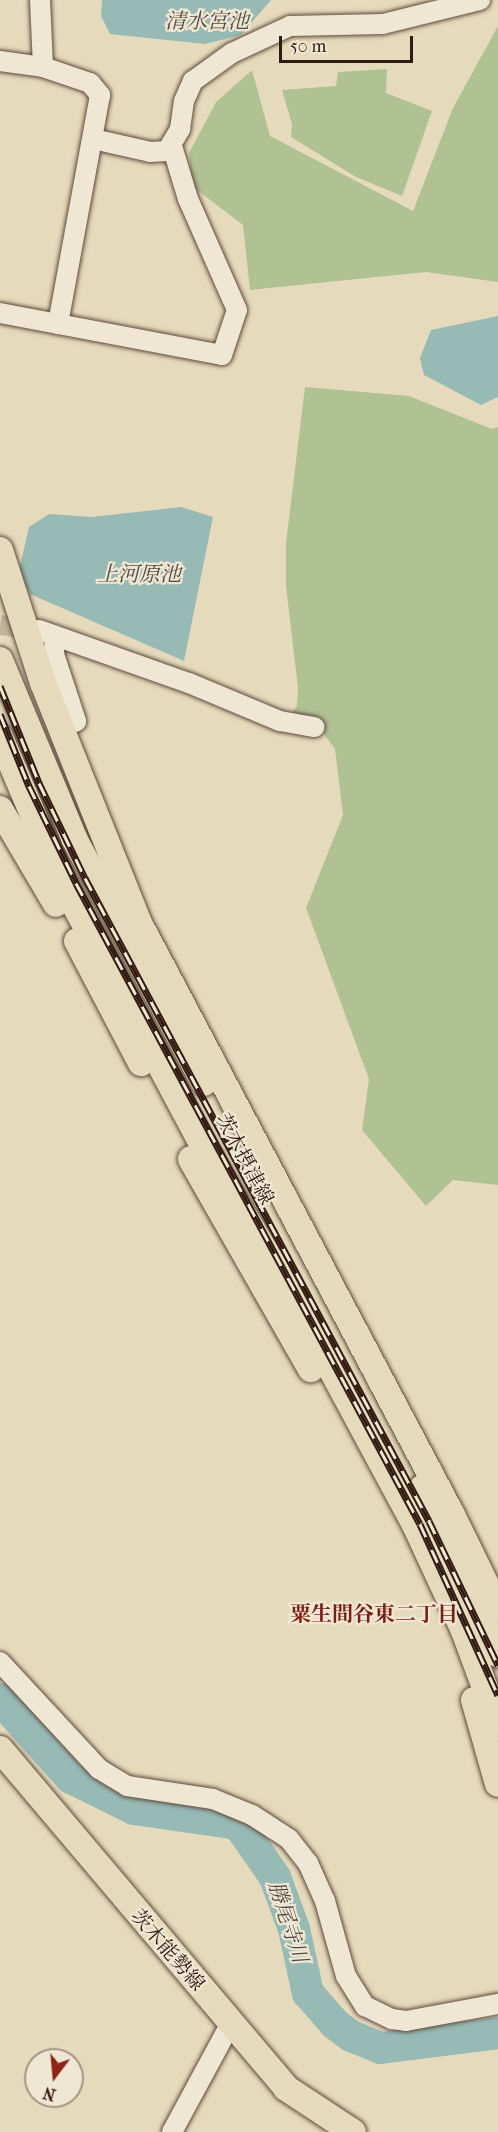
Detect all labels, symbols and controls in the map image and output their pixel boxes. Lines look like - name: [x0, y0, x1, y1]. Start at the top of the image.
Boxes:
- water label: 清水宮池: [165, 8, 249, 34]
- scale bar: [282, 24, 416, 62]
- text: 50 m: [290, 36, 326, 57]
- water label: 上河原池: [97, 561, 181, 587]
- street label: 茨木摂津線: [211, 1109, 279, 1209]
- district label: 粟生間谷東二丁目: [290, 1601, 458, 1627]
- water label: 勝尾寺川: [263, 1878, 313, 1966]
- street label: 茨木能勢線: [126, 1904, 210, 1996]
- north arrow: [24, 2048, 84, 2108]
- text: N: [41, 2083, 58, 2105]

